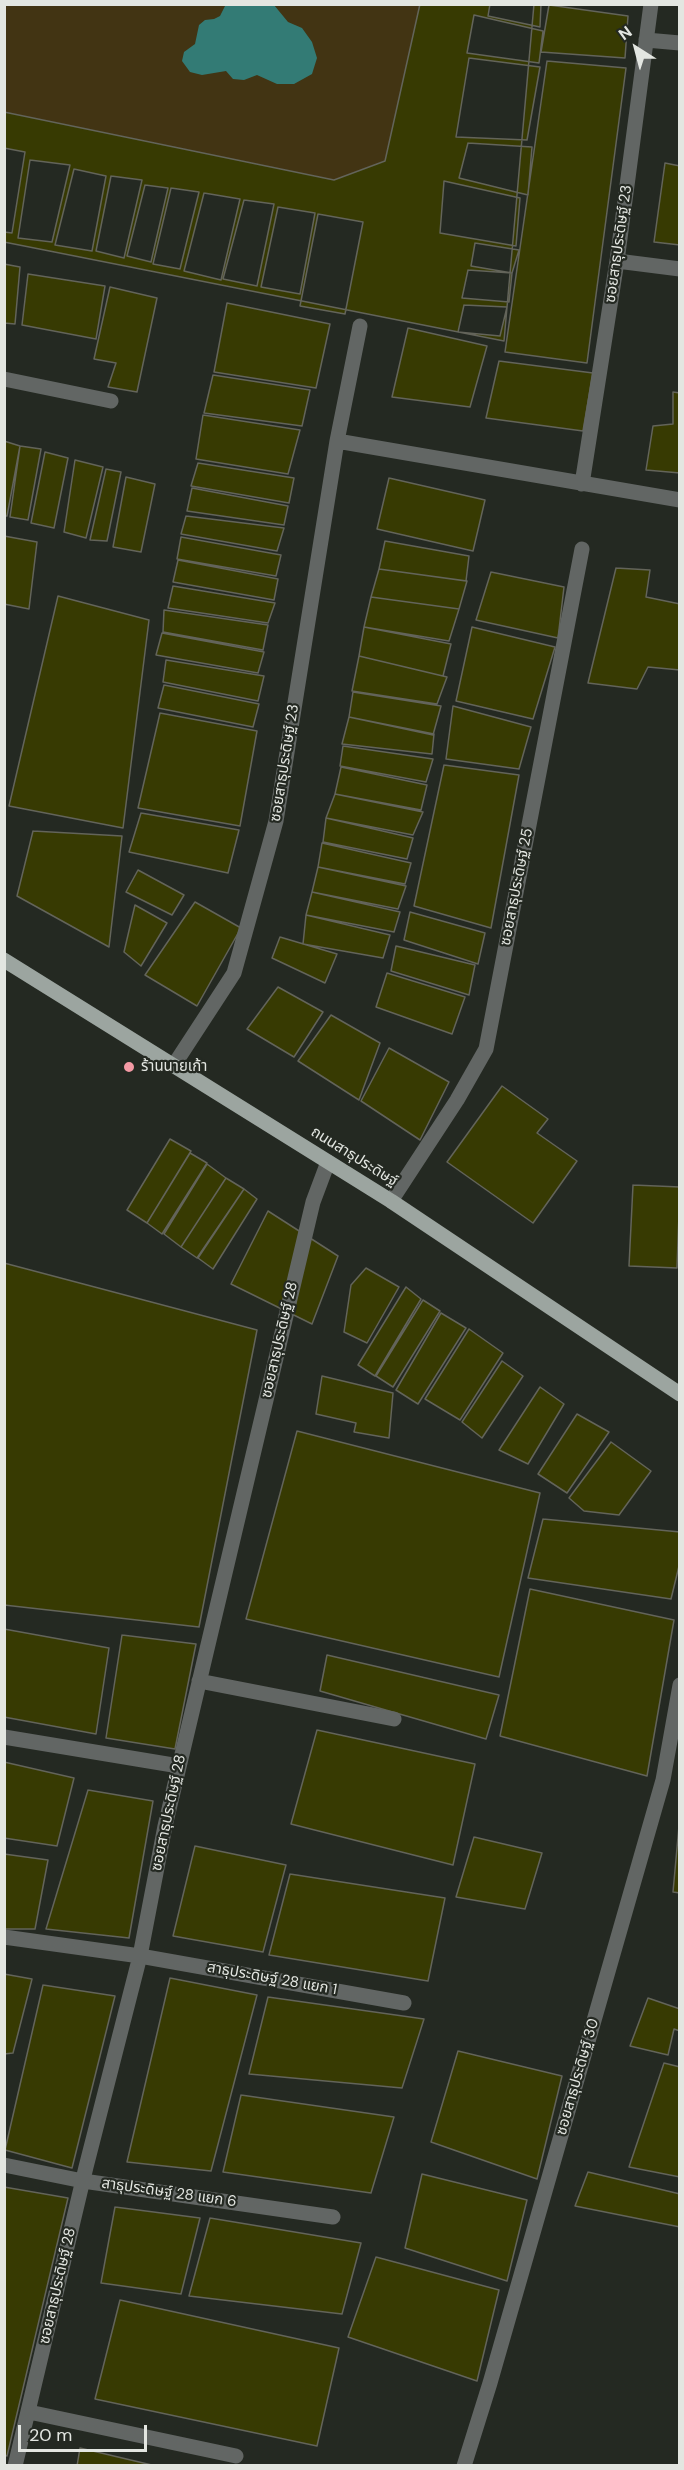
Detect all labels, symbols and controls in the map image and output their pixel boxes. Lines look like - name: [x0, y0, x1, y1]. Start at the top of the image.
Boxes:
- north arrow: [606, 18, 666, 78]
- text: N: [614, 21, 636, 45]
- street label: ซอยสาธุประดิษฐ์ 23: [602, 184, 636, 304]
- street label: ซอยสาธุประดิษฐ์ 23: [267, 703, 303, 823]
- street label: ซอยสาธุประดิษฐ์ 25: [497, 827, 537, 947]
- place label: ร้านนายเก้า: [141, 1058, 207, 1076]
- marker: ร้านนายเก้า: [122, 1060, 136, 1074]
- street label: ถนนสาธุประดิษฐ์: [307, 1123, 401, 1191]
- street label: ซอยสาธุประดิษฐ์ 28: [258, 1280, 302, 1400]
- street label: ซอยสาธุประดิษฐ์ 28: [148, 1753, 190, 1873]
- street label: สาธุประดิษฐ์ 28 แยก 1: [206, 1959, 338, 1999]
- street label: ซอยสาธุประดิษฐ์ 30: [553, 2017, 603, 2137]
- street label: สาธุประดิษฐ์ 28 แยก 6: [100, 2175, 238, 2211]
- street label: ซอยสาธุประดิษฐ์ 28: [36, 2226, 80, 2346]
- scale bar: [21, 2413, 150, 2451]
- text: 20 m: [29, 2423, 72, 2447]

